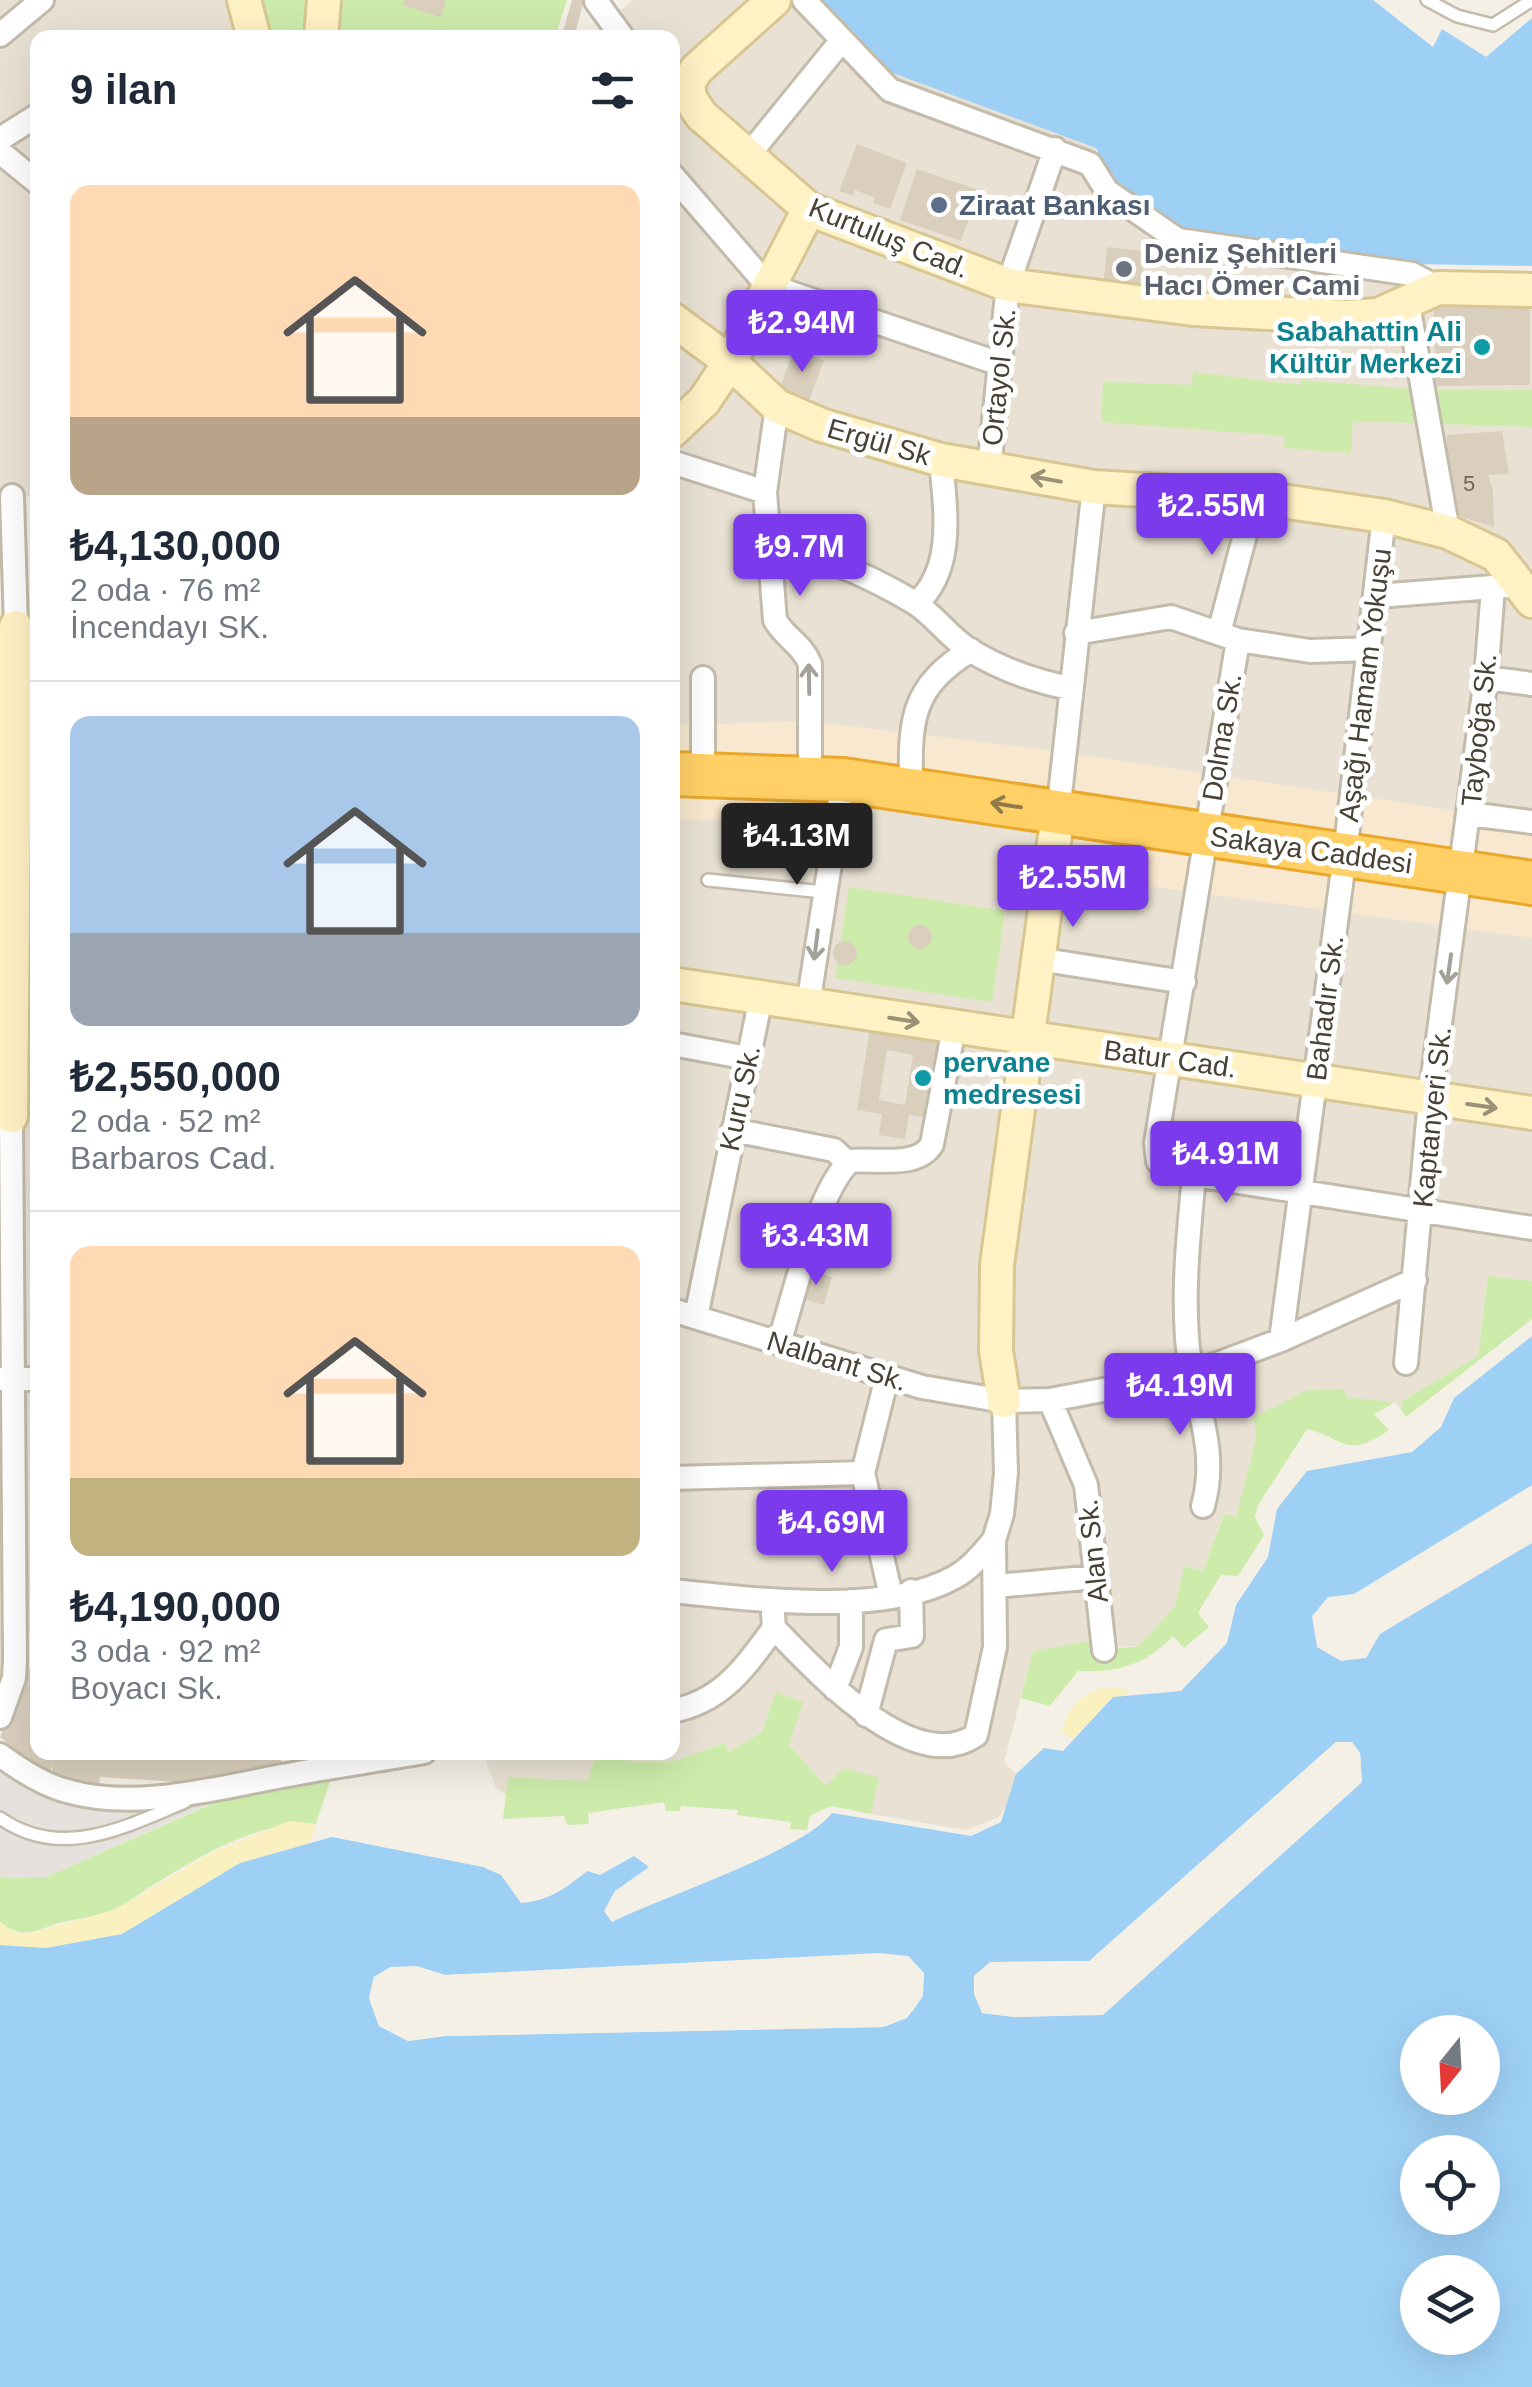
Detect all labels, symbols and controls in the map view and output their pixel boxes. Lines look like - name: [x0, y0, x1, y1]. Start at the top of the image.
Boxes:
- icon: filters: [585, 63, 640, 118]
- text: 9 ilan: [70, 66, 177, 113]
- place label: Ziraat Bankası: [959, 190, 1150, 221]
- street label: Kurtuluş Cad.: [805, 192, 973, 284]
- marker: Ziraat Bankası: [928, 194, 950, 216]
- place label: Deniz Şehitleri Hacı Ömer Cami: [1144, 238, 1360, 301]
- icon: home: [265, 250, 445, 430]
- marker: Deniz Şehitleri Hacı Ömer Cami: [1113, 258, 1135, 280]
- pin: ₺2.94M: [721, 290, 883, 375]
- text: ₺2.94M: [748, 304, 856, 340]
- street label: Ortayol Sk.: [976, 307, 1022, 447]
- place label: Sabahattin Ali Kültür Merkezi: [1269, 316, 1462, 379]
- marker: Sabahattin Ali Kültür Merkezi: [1471, 336, 1493, 358]
- street label: Ergül Sk: [824, 413, 935, 472]
- one-way arrow: [1031, 469, 1063, 488]
- house number: 5: [1463, 471, 1475, 496]
- pin: ₺2.55M: [1131, 473, 1293, 558]
- text: ₺2.55M: [1158, 487, 1266, 523]
- pin: ₺9.7M: [730, 514, 870, 599]
- text: ₺4,130,000: [70, 522, 281, 569]
- text: ₺9.7M: [755, 528, 845, 564]
- street label: Aşağı Hamam Yokuşu: [1333, 546, 1397, 824]
- text: 2 oda · 76 m²: [70, 572, 260, 608]
- text: İncendayı SK.: [70, 609, 269, 645]
- street label: Tayboğa Sk.: [1456, 652, 1502, 808]
- one-way arrow: [800, 663, 819, 695]
- street label: Dolma Sk.: [1197, 671, 1247, 803]
- icon: home: [265, 781, 445, 961]
- one-way arrow: [991, 795, 1023, 813]
- pin: ₺4.13M: [716, 803, 878, 888]
- text: ₺4.13M: [743, 817, 851, 853]
- street label: Sakaya Caddesi: [1208, 820, 1414, 880]
- pin: ₺2.55M: [992, 845, 1154, 930]
- text: ₺2.55M: [1019, 859, 1127, 895]
- one-way arrow: [806, 929, 825, 961]
- street label: Bahadır Sk.: [1301, 934, 1349, 1082]
- one-way arrow: [1439, 952, 1457, 984]
- one-way arrow: [888, 1011, 920, 1030]
- street label: Kaptanyeri Sk.: [1407, 1025, 1457, 1209]
- street label: Batur Cad.: [1102, 1034, 1238, 1084]
- street label: Kuru Sk.: [714, 1042, 766, 1154]
- place label: pervane medresesi: [943, 1047, 1082, 1110]
- text: ₺2,550,000: [70, 1053, 281, 1100]
- marker: pervane medresesi: [912, 1067, 934, 1089]
- one-way arrow: [1465, 1098, 1498, 1116]
- text: 2 oda · 52 m²: [70, 1103, 260, 1139]
- pin: ₺4.91M: [1145, 1121, 1307, 1206]
- text: ₺4.91M: [1172, 1135, 1280, 1171]
- text: Barbaros Cad.: [70, 1140, 276, 1176]
- pin: ₺3.43M: [735, 1203, 897, 1288]
- text: ₺3.43M: [762, 1217, 870, 1253]
- icon: home: [265, 1311, 445, 1491]
- street label: Nalbant Sk.: [763, 1325, 911, 1397]
- pin: ₺4.19M: [1099, 1353, 1261, 1438]
- text: ₺4.19M: [1126, 1367, 1234, 1403]
- pin: ₺4.69M: [751, 1490, 913, 1575]
- street label: Alan Sk.: [1072, 1498, 1114, 1604]
- text: ₺4.69M: [778, 1504, 886, 1540]
- text: ₺4,190,000: [70, 1583, 281, 1630]
- text: 3 oda · 92 m²: [70, 1633, 260, 1669]
- text: Boyacı Sk.: [70, 1670, 223, 1706]
- north arrow: [1400, 2015, 1500, 2115]
- map controls: [1400, 2015, 1500, 2355]
- button: locate: [1400, 2135, 1500, 2235]
- button: layers: [1400, 2255, 1500, 2355]

